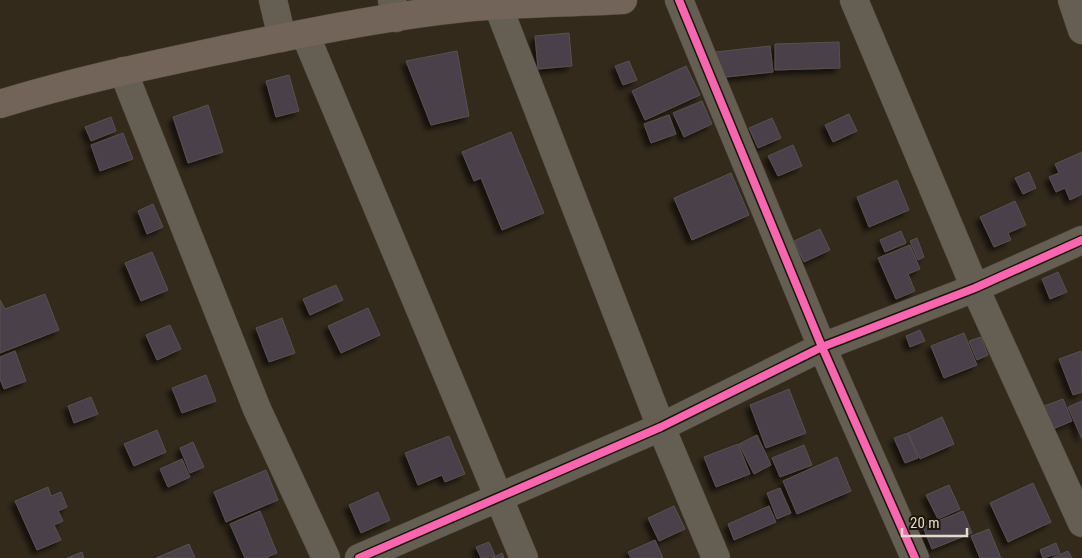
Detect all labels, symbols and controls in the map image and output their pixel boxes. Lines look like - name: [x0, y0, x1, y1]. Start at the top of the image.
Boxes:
- scale bar: [902, 506, 967, 538]
- text: 20 m: [910, 514, 940, 532]

